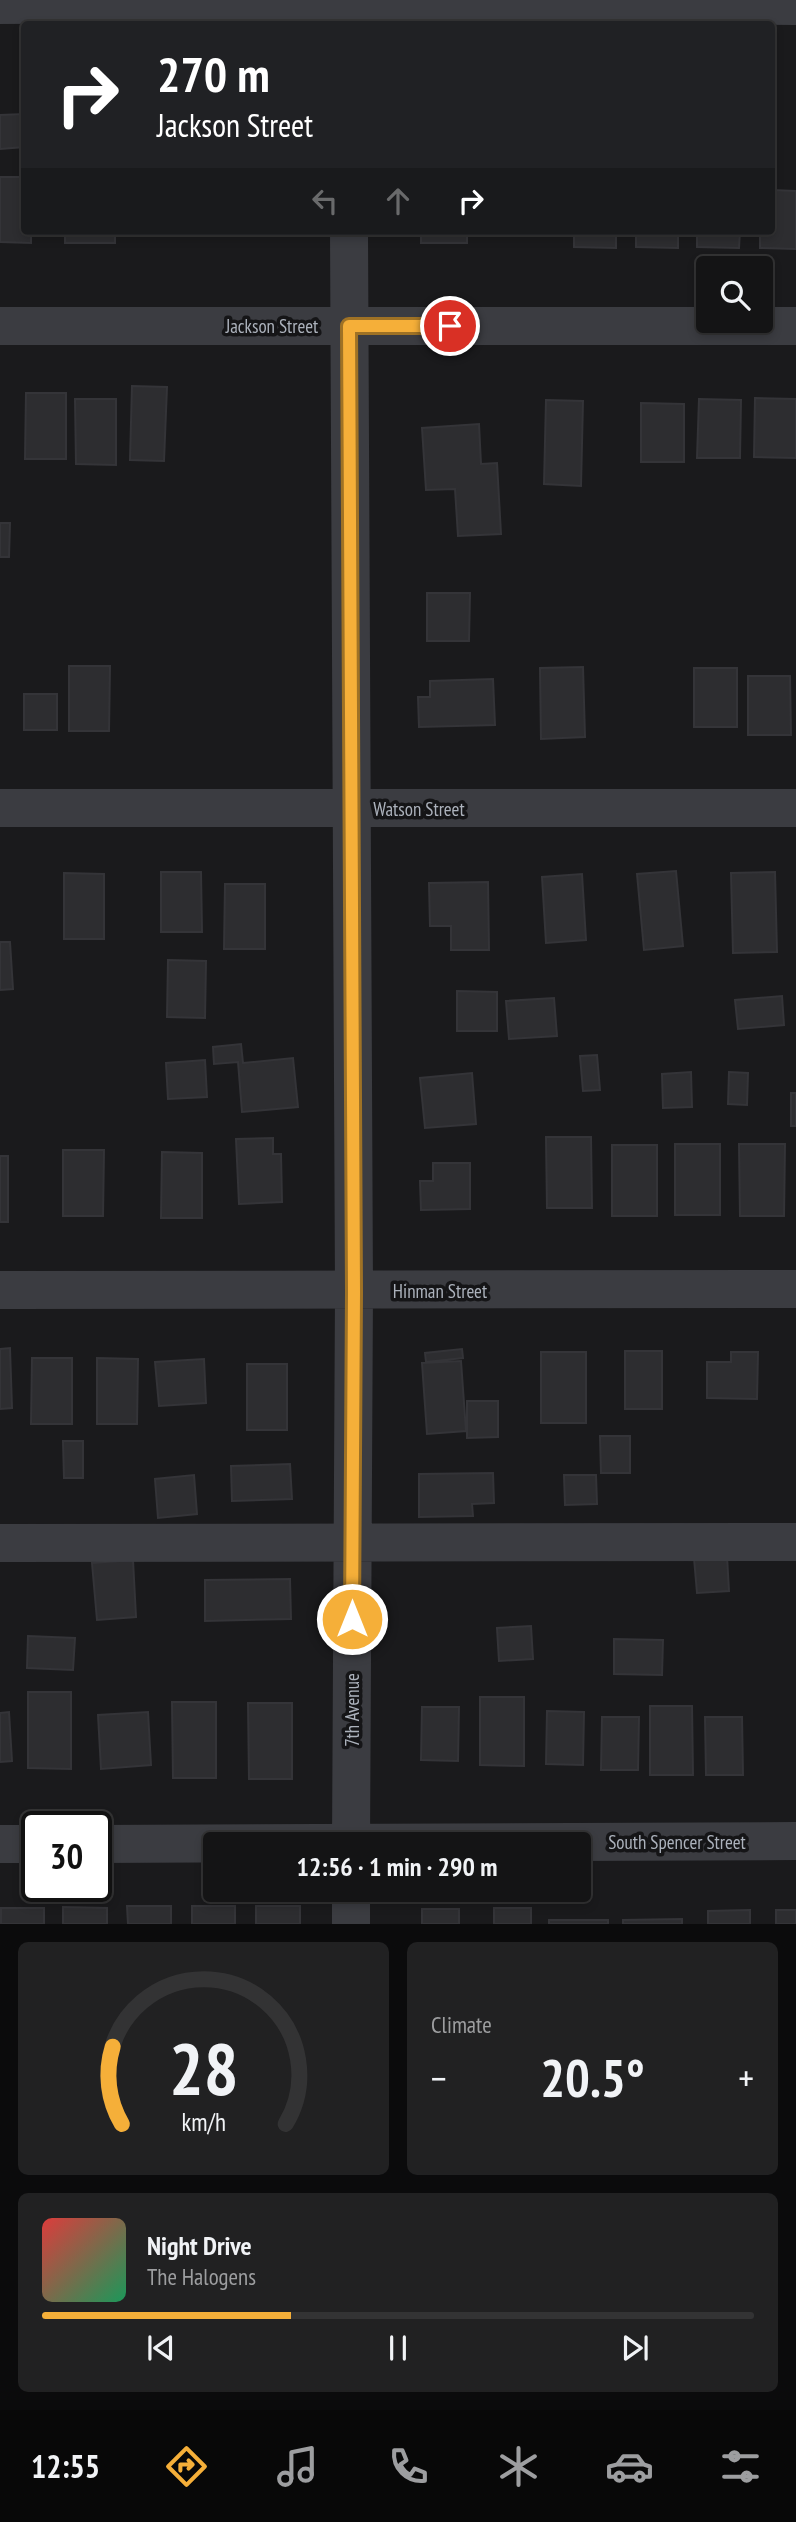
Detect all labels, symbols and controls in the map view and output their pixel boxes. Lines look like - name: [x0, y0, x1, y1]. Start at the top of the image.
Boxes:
- text: 270 m: [157, 42, 270, 106]
- icon: right: [42, 49, 133, 140]
- text: Jackson Street: [157, 104, 313, 146]
- icon: left: [306, 182, 344, 220]
- icon: ahead: [379, 182, 417, 220]
- icon: right: [452, 182, 490, 220]
- map controls: [696, 256, 773, 333]
- button: search: [696, 256, 773, 333]
- pin: [420, 296, 480, 356]
- icon: arrive: [431, 307, 469, 345]
- street label: Jackson Street: [225, 314, 319, 338]
- street label: Watson Street: [373, 797, 465, 821]
- street label: Hinman Street: [393, 1279, 488, 1303]
- position arrow: [315, 1582, 389, 1656]
- street label: 7th Avenue: [340, 1673, 364, 1747]
- speed limit sign: 30: [21, 1811, 112, 1902]
- street label: South Spencer Street: [608, 1830, 747, 1854]
- text: 12:56 · 1 min · 290 m: [297, 1850, 497, 1883]
- text: Climate: [431, 2010, 492, 2039]
- text: 28: [169, 2021, 238, 2115]
- text: 20.5°: [540, 2044, 645, 2111]
- text: −: [431, 2053, 447, 2102]
- text: +: [738, 2053, 754, 2102]
- text: km/h: [181, 2106, 226, 2138]
- text: Night Drive: [147, 2229, 252, 2262]
- text: The Halogens: [147, 2262, 256, 2291]
- icon: previous: [142, 2329, 180, 2367]
- icon: pause: [379, 2329, 417, 2367]
- icon: next: [616, 2329, 654, 2367]
- icon: directions: [162, 2442, 211, 2491]
- icon: music: [273, 2442, 322, 2491]
- icon: phone: [384, 2442, 433, 2491]
- icon: climate: [494, 2442, 543, 2491]
- icon: car: [605, 2442, 654, 2491]
- icon: filters: [716, 2442, 765, 2491]
- text: 12:55: [31, 2445, 100, 2487]

